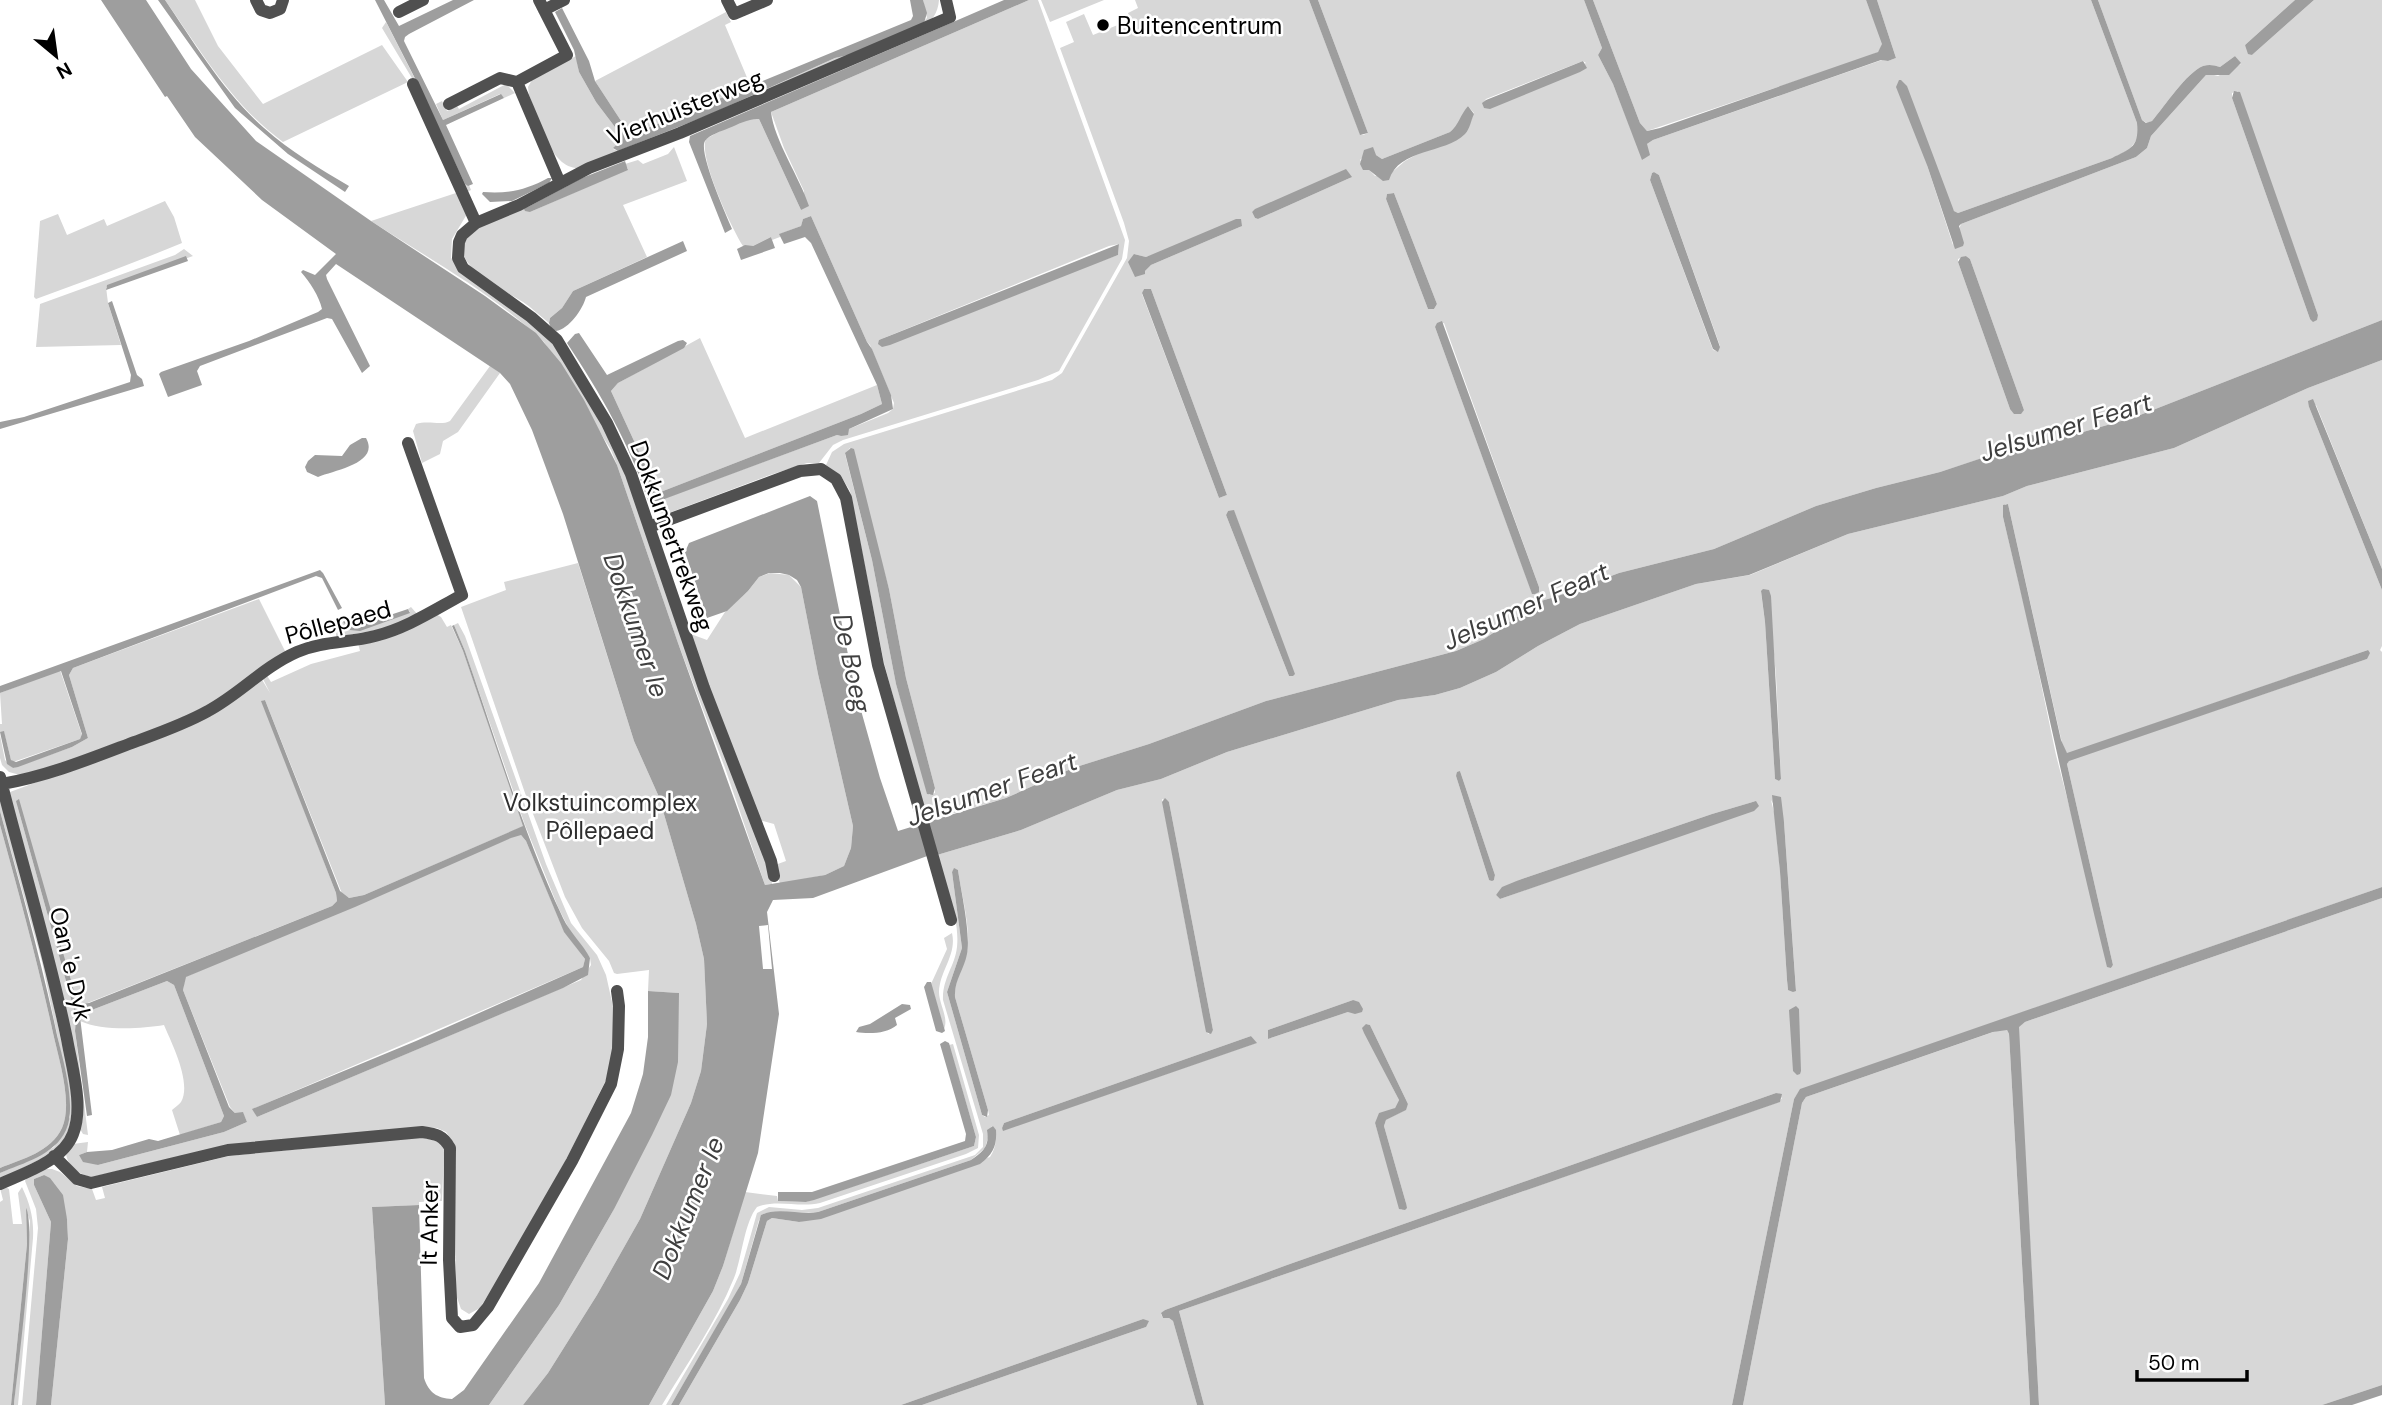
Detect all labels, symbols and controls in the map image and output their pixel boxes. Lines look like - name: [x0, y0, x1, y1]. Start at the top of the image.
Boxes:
- place label: Buitencentrum: [1117, 10, 1282, 41]
- marker: Buitencentrum: [1095, 17, 1111, 33]
- north arrow: [21, 21, 91, 91]
- text: N: [52, 56, 76, 85]
- street label: Vierhuisterweg: [602, 62, 768, 152]
- water label: Jelsumer Feart: [1976, 384, 2157, 469]
- street label: Dokkumertrekweg: [623, 436, 721, 636]
- water label: Dokkumer Ie: [595, 548, 677, 702]
- water label: Jelsumer Feart: [1438, 554, 1615, 658]
- street label: Pôllepaed: [282, 593, 394, 651]
- water label: De Boeg: [825, 610, 879, 716]
- water label: Jelsumer Feart: [902, 744, 1083, 834]
- park label: Volkstuincomplex Pôllepaed: [503, 787, 697, 846]
- street label: Oan 'e Dyk: [43, 904, 99, 1024]
- water label: Dokkumer Ie: [644, 1132, 732, 1284]
- street label: It Anker: [413, 1180, 445, 1266]
- scale bar: [2137, 1338, 2247, 1382]
- text: 50 m: [2148, 1349, 2199, 1377]

